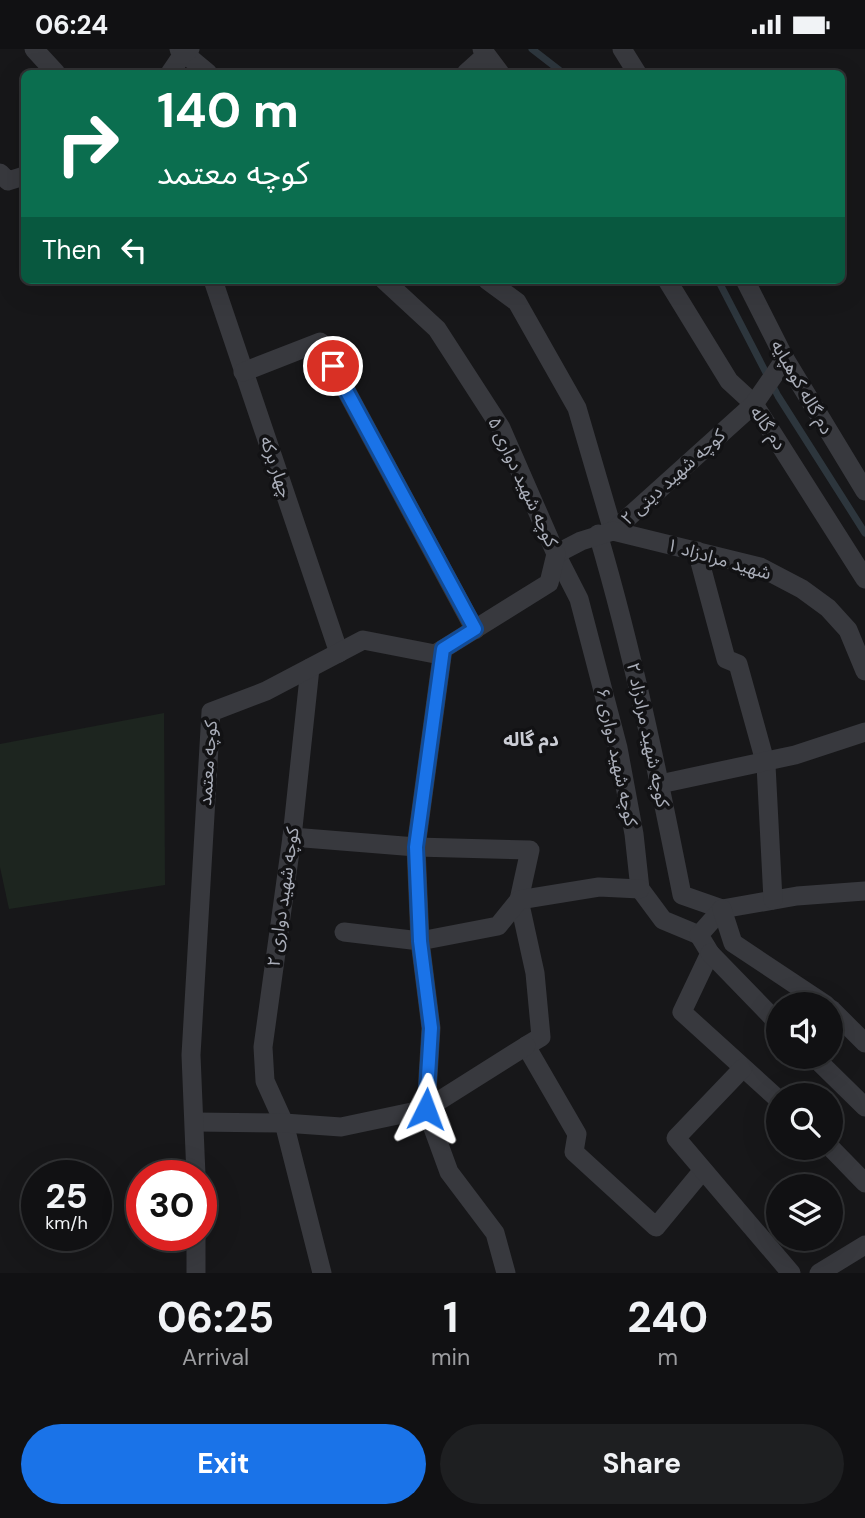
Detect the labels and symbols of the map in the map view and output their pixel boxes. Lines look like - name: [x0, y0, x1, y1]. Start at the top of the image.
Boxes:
- pin: [303, 336, 363, 396]
- street label: دم گاله کوهپایه: [766, 336, 838, 438]
- street label: دم گاله: [746, 402, 790, 454]
- street label: کوچه شهید دواری ۵: [482, 413, 564, 551]
- street label: کوچه شهید دینی ۲: [616, 423, 731, 530]
- street label: چهار برکه: [254, 433, 298, 501]
- street label: شهید مرادزاد ۱: [664, 533, 774, 585]
- street label: کوچه شهید مرادزاد ۲: [621, 660, 675, 810]
- street label: کوچه شهید دواری ۶: [591, 686, 643, 829]
- street label: کوچه معتمد: [193, 719, 223, 807]
- district label: دم گاله: [503, 727, 559, 754]
- street label: کوچه شهید دواری ۲: [261, 825, 305, 968]
- position arrow: [389, 1072, 463, 1146]
- speed limit sign: 30: [126, 1160, 217, 1251]

